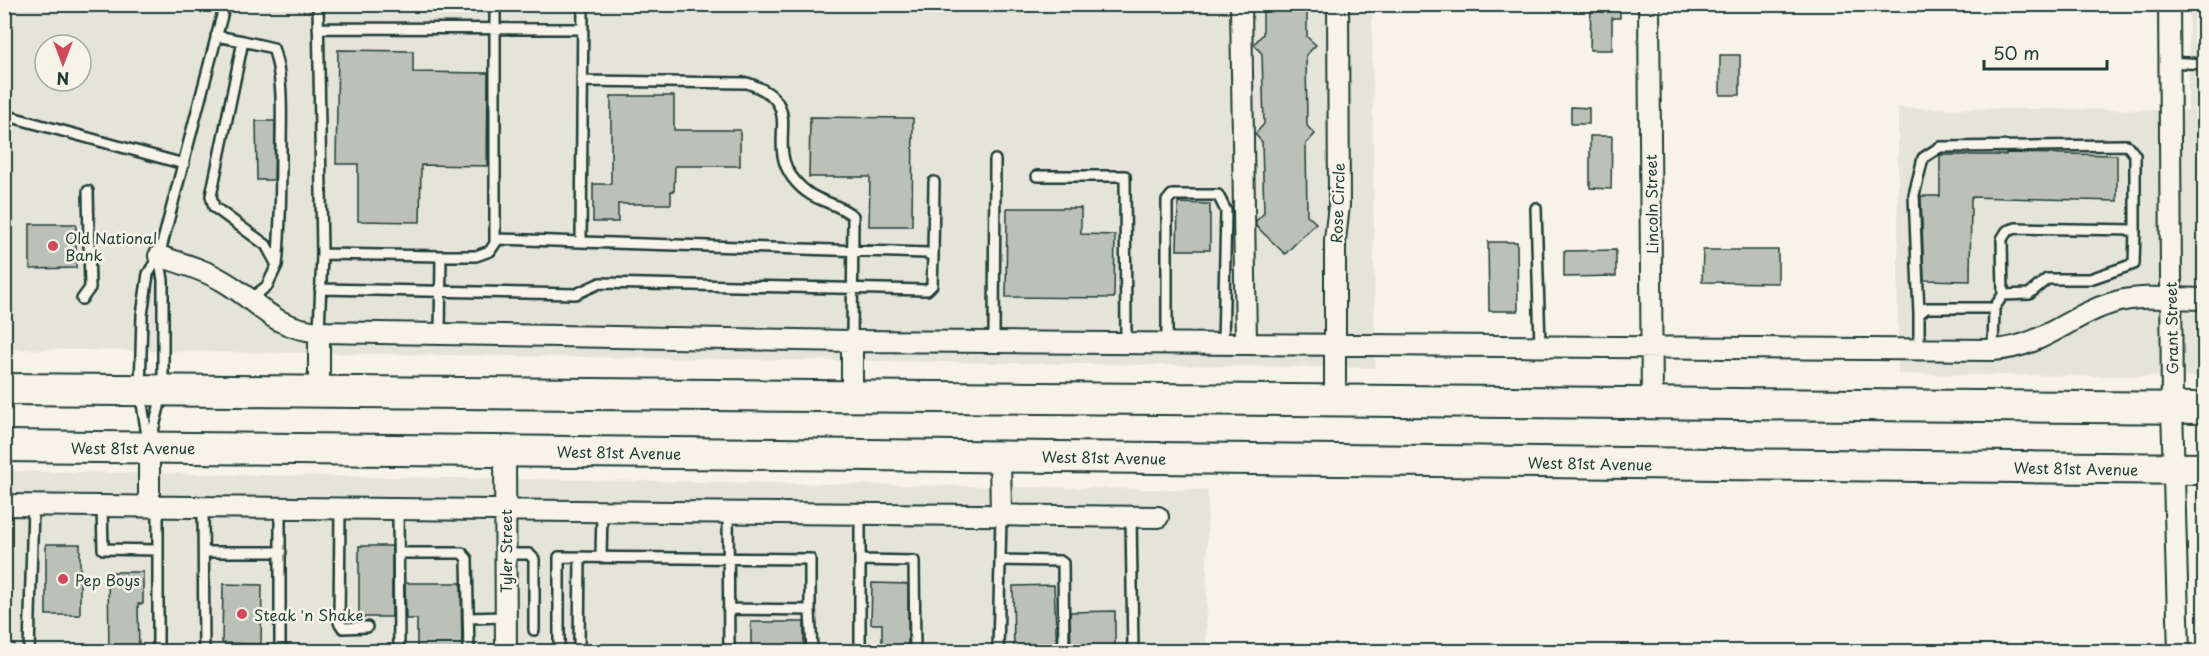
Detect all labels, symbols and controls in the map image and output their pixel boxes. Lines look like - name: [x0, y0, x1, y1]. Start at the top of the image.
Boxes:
- north arrow: [33, 33, 93, 93]
- scale bar: [1984, 33, 2107, 71]
- text: 50 m: [1993, 39, 2040, 66]
- text: N: [57, 67, 69, 91]
- street label: Lincoln Street: [1639, 154, 1663, 254]
- street label: Rose Circle: [1324, 162, 1350, 244]
- place label: Old National Bank: [65, 226, 157, 266]
- marker: Old National Bank: [46, 239, 60, 253]
- street label: Grant Street: [2159, 281, 2183, 375]
- street label: West 81st Avenue: [71, 436, 195, 459]
- street label: West 81st Avenue: [557, 439, 681, 465]
- street label: West 81st Avenue: [1042, 444, 1166, 470]
- street label: West 81st Avenue: [1528, 450, 1652, 476]
- street label: West 81st Avenue: [2014, 455, 2138, 481]
- street label: Tyler Street: [494, 509, 517, 593]
- place label: Pep Boys: [75, 568, 140, 591]
- marker: Pep Boys: [56, 572, 70, 586]
- place label: Steak 'n Shake: [254, 603, 364, 626]
- marker: Steak 'n Shake: [235, 607, 249, 621]

